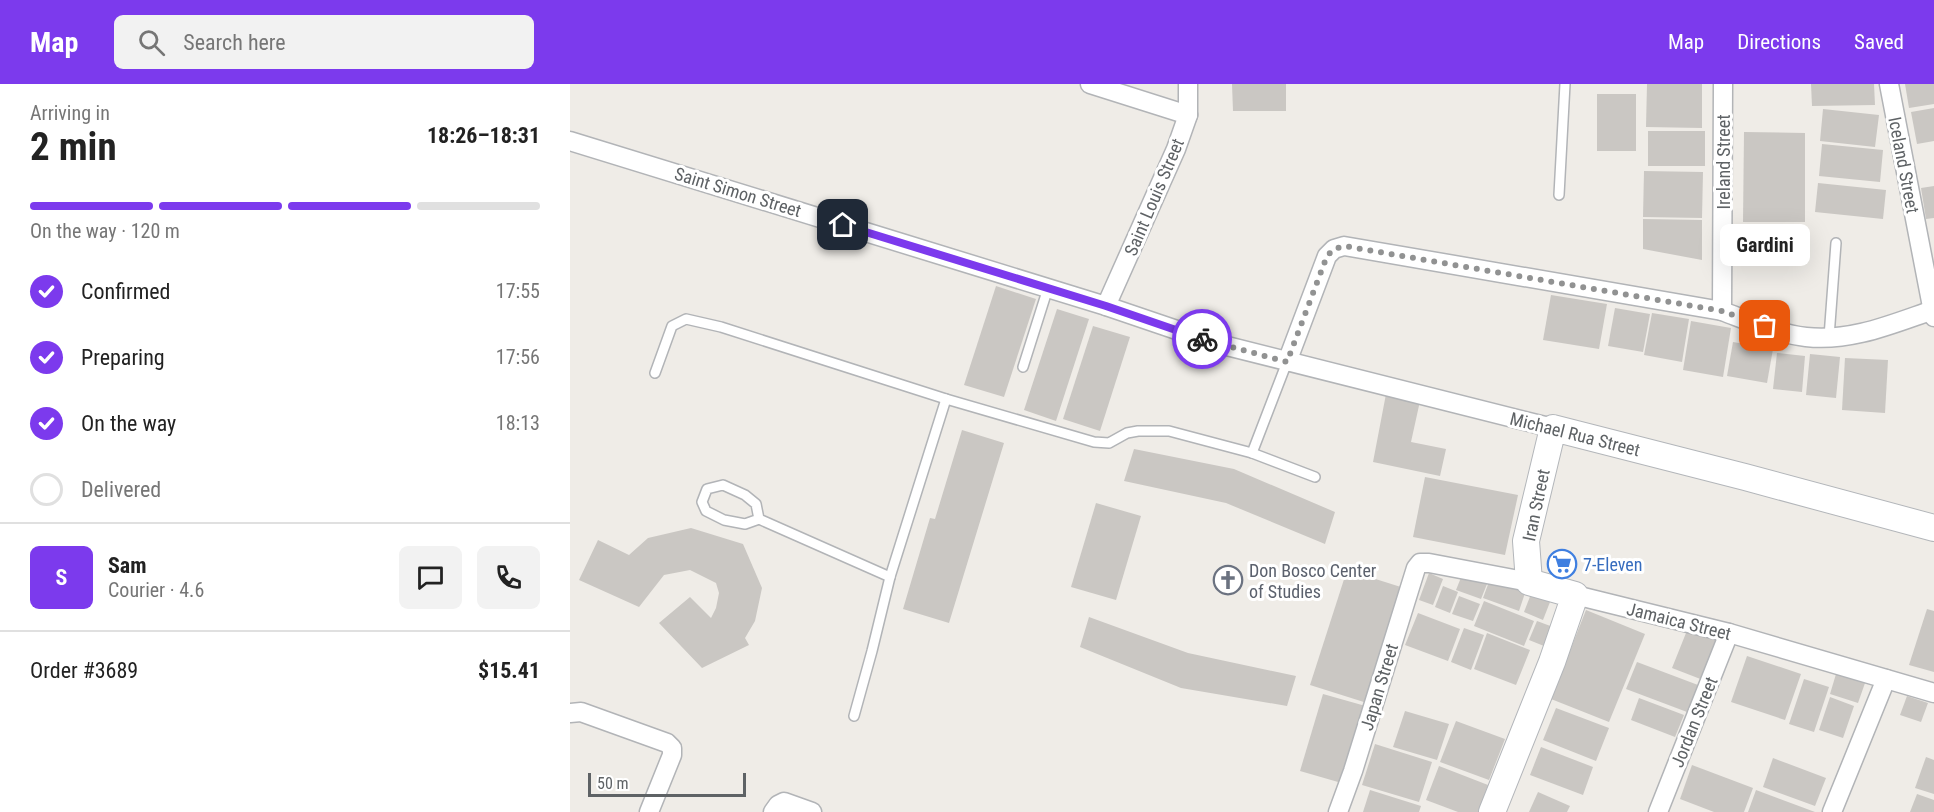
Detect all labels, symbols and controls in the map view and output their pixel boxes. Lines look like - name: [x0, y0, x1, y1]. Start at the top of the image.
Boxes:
- search box: [114, 15, 534, 69]
- text: Map: [30, 26, 78, 59]
- icon: search: [135, 26, 168, 59]
- text: Search here: [183, 30, 286, 55]
- text: Map: [1668, 30, 1704, 54]
- text: Directions: [1737, 30, 1821, 54]
- text: Saved: [1854, 30, 1904, 54]
- text: Arriving in: [30, 101, 110, 125]
- street label: Ireland Street: [1713, 115, 1734, 209]
- street label: Iceland Street: [1884, 115, 1924, 215]
- text: 18:26–18:31: [427, 123, 540, 148]
- text: 2 min: [30, 124, 117, 170]
- street label: Saint Louis Street: [1120, 135, 1188, 259]
- street label: Saint Simon Street: [672, 163, 804, 221]
- pin: [817, 199, 868, 250]
- icon: home: [826, 208, 859, 241]
- text: On the way · 120 m: [30, 219, 180, 243]
- callout: Gardini: [1720, 224, 1810, 266]
- text: Gardini: [1736, 233, 1794, 257]
- icon: check: [30, 275, 63, 308]
- text: Confirmed: [81, 279, 170, 304]
- text: 17:55: [496, 279, 540, 303]
- pin: [1739, 300, 1790, 351]
- courier: [1172, 309, 1232, 369]
- icon: bag: [1748, 309, 1781, 342]
- icon: bike: [1186, 323, 1219, 356]
- icon: check: [30, 341, 63, 374]
- text: Preparing: [81, 345, 165, 370]
- text: 17:56: [496, 345, 540, 369]
- icon: check: [30, 407, 63, 440]
- street label: Michael Rua Street: [1508, 408, 1642, 460]
- text: On the way: [81, 411, 176, 436]
- text: 18:13: [496, 411, 540, 435]
- street label: Iran Street: [1518, 467, 1554, 543]
- text: Delivered: [81, 477, 161, 502]
- button: chat: [399, 546, 462, 609]
- button: phone: [477, 546, 540, 609]
- supermarket icon: 7-Eleven: [1546, 548, 1578, 580]
- text: Sam: [108, 553, 147, 578]
- place label: 7-Eleven: [1583, 554, 1643, 575]
- place label: Don Bosco Center of Studies: [1249, 560, 1377, 602]
- church icon: Don Bosco Center of Studies: [1212, 564, 1244, 596]
- text: S: [56, 565, 67, 590]
- text: Courier · 4.6: [108, 578, 204, 602]
- street label: Jamaica Street: [1625, 598, 1733, 644]
- street label: Japan Street: [1356, 641, 1402, 733]
- text: Order #3689: [30, 658, 138, 683]
- text: $15.41: [478, 658, 540, 683]
- street label: Jordan Street: [1666, 674, 1722, 770]
- scale bar: [588, 770, 746, 798]
- text: 50 m: [597, 774, 629, 793]

